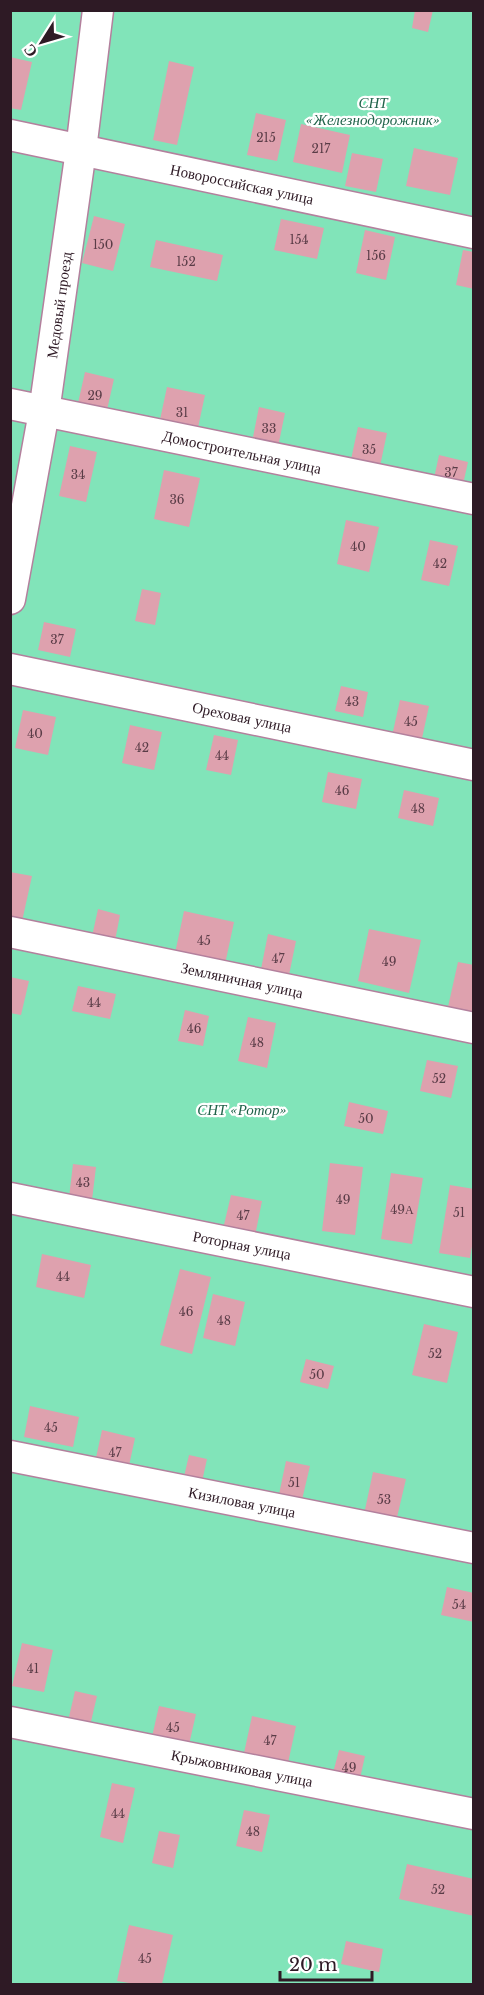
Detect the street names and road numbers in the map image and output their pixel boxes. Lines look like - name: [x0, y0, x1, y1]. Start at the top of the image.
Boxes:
- street label: Новороссийская улица: [169, 160, 316, 209]
- street label: Медовый проезд: [42, 250, 76, 360]
- street label: Домостроительная улица: [161, 426, 323, 478]
- street label: Ореховая улица: [191, 697, 294, 737]
- street label: Земляничная улица: [179, 958, 305, 1002]
- street label: Роторная улица: [191, 1226, 293, 1264]
- street label: Кизиловая улица: [187, 1482, 298, 1522]
- street label: Крыжовниковая улица: [169, 1745, 315, 1791]

